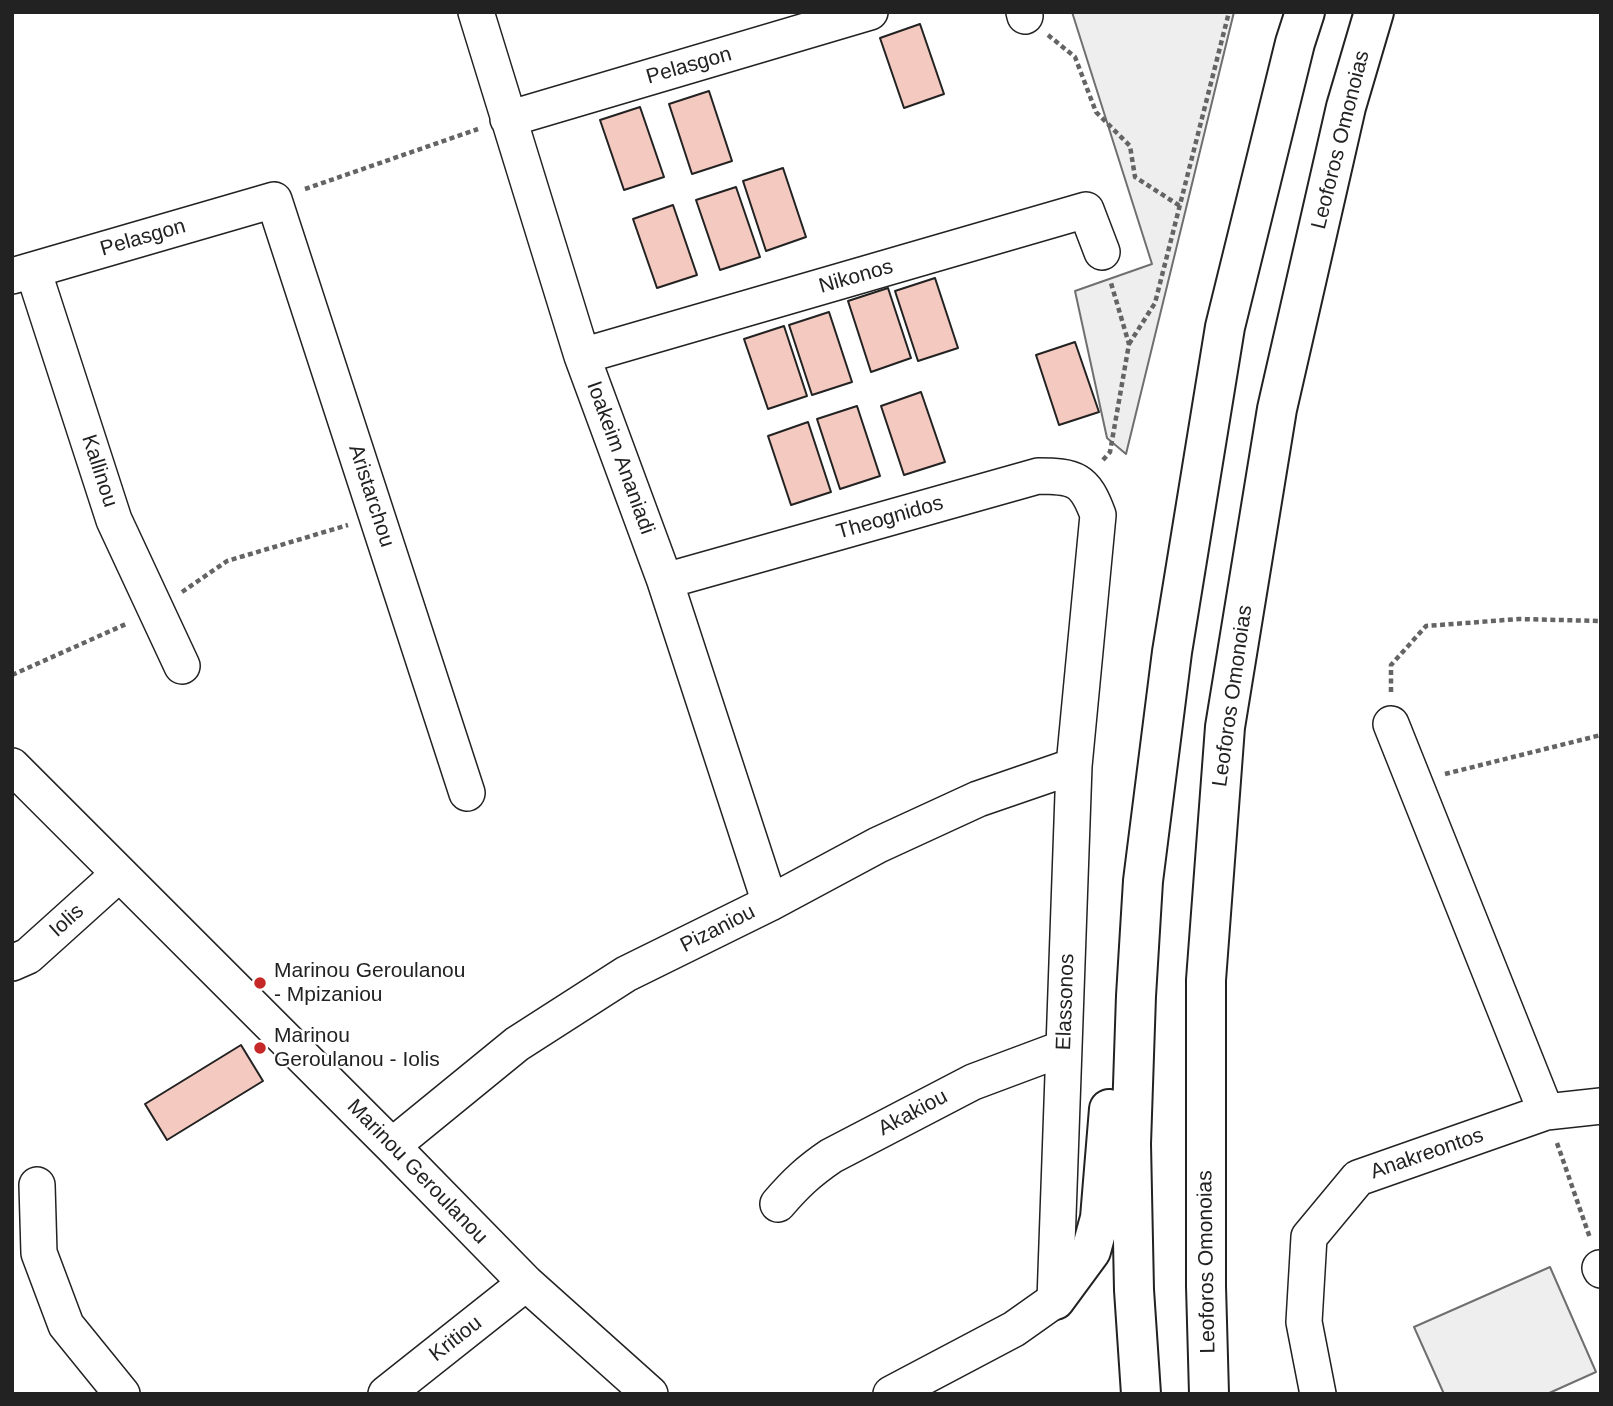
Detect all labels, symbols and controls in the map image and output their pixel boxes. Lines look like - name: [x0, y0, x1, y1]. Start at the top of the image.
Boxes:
- street label: Pelasgon: [643, 42, 735, 90]
- street label: Leoforos Omonoias: [1307, 48, 1375, 232]
- street label: Pelasgon: [97, 214, 189, 262]
- street label: Nikonos: [816, 254, 896, 300]
- street label: Ioakeim Ananiadi: [581, 378, 659, 538]
- street label: Kallinou: [75, 432, 123, 510]
- street label: Aristarchou: [343, 442, 399, 550]
- street label: Theognidos: [834, 491, 946, 545]
- street label: Leoforos Omonoias: [1208, 604, 1258, 788]
- street label: Iolis: [45, 899, 89, 943]
- street label: Pizaniou: [676, 899, 760, 959]
- street label: Elassonos: [1052, 953, 1080, 1051]
- place label: Marinou Geroulanou - Mpizaniou: [274, 958, 465, 1008]
- marker: Marinou Geroulanou - Mpizaniou: [252, 975, 268, 991]
- place label: Marinou Geroulanou - Iolis: [274, 1023, 440, 1073]
- marker: Marinou Geroulanou - Iolis: [252, 1040, 268, 1056]
- street label: Akakiou: [874, 1084, 952, 1142]
- street label: Marinou Geroulanou: [341, 1094, 493, 1250]
- street label: Anakreontos: [1367, 1123, 1487, 1185]
- street label: Leoforos Omonoias: [1193, 1170, 1221, 1354]
- street label: Kritiou: [425, 1311, 487, 1367]

